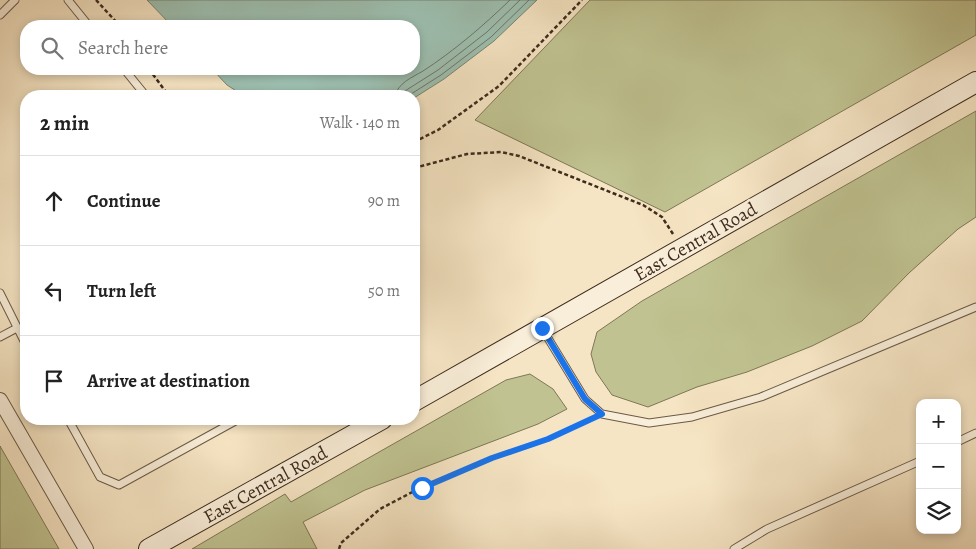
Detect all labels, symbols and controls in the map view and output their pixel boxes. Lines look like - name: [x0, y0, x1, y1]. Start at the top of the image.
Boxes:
- search box: [20, 20, 420, 75]
- icon: search: [38, 34, 66, 62]
- text: Search here: [78, 35, 168, 61]
- text: 2 min: [40, 109, 89, 137]
- text: Walk · 140 m: [320, 112, 400, 134]
- icon: ahead: [40, 187, 68, 215]
- text: Continue: [87, 188, 161, 214]
- text: 90 m: [368, 190, 400, 212]
- street label: East Central Road: [629, 196, 762, 288]
- icon: left: [40, 277, 68, 305]
- text: Turn left: [87, 278, 156, 304]
- text: 50 m: [368, 280, 400, 302]
- route end: [531, 317, 554, 340]
- icon: arrive: [40, 367, 68, 395]
- text: Arrive at destination: [87, 368, 250, 394]
- map controls: [916, 399, 961, 534]
- button: +: [916, 399, 961, 444]
- street label: East Central Road: [199, 440, 333, 530]
- button: −: [916, 444, 961, 489]
- route start: [411, 477, 434, 500]
- button: layers: [916, 489, 961, 534]

